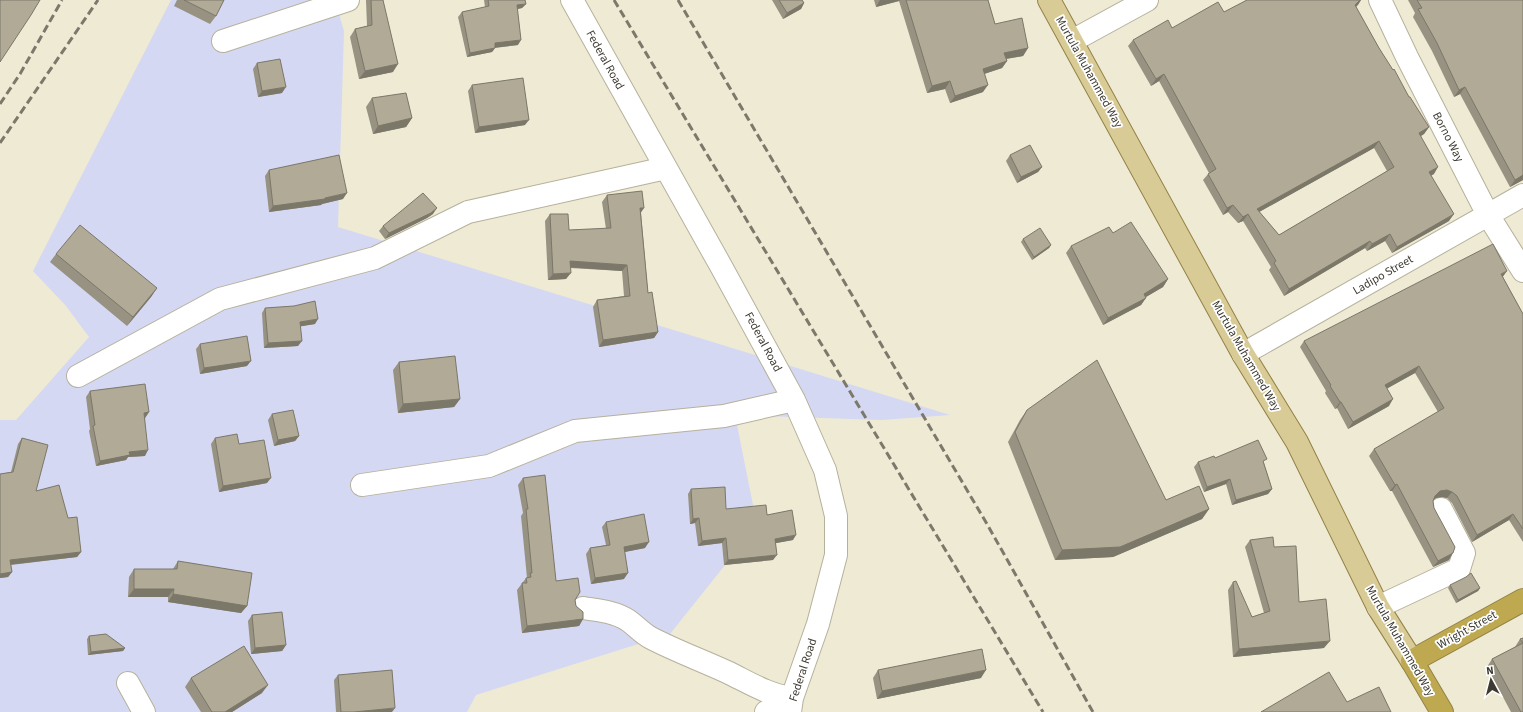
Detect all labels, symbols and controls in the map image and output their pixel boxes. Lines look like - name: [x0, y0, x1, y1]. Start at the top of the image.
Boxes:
- street label: Murtula Muhammed Way: [1051, 13, 1127, 131]
- street label: Federal Road: [582, 27, 628, 93]
- street label: Borno Way: [1428, 109, 1468, 165]
- street label: Ladipo Street: [1350, 251, 1416, 299]
- street label: Murtula Muhammed Way: [1207, 298, 1285, 415]
- street label: Federal Road: [740, 309, 786, 375]
- street label: Murtula Muhammed Way: [1361, 583, 1439, 700]
- street label: Wright Street: [1434, 607, 1500, 653]
- street label: Federal Road: [785, 636, 821, 704]
- north arrow: [1471, 660, 1511, 700]
- text: N: [1485, 663, 1494, 678]

